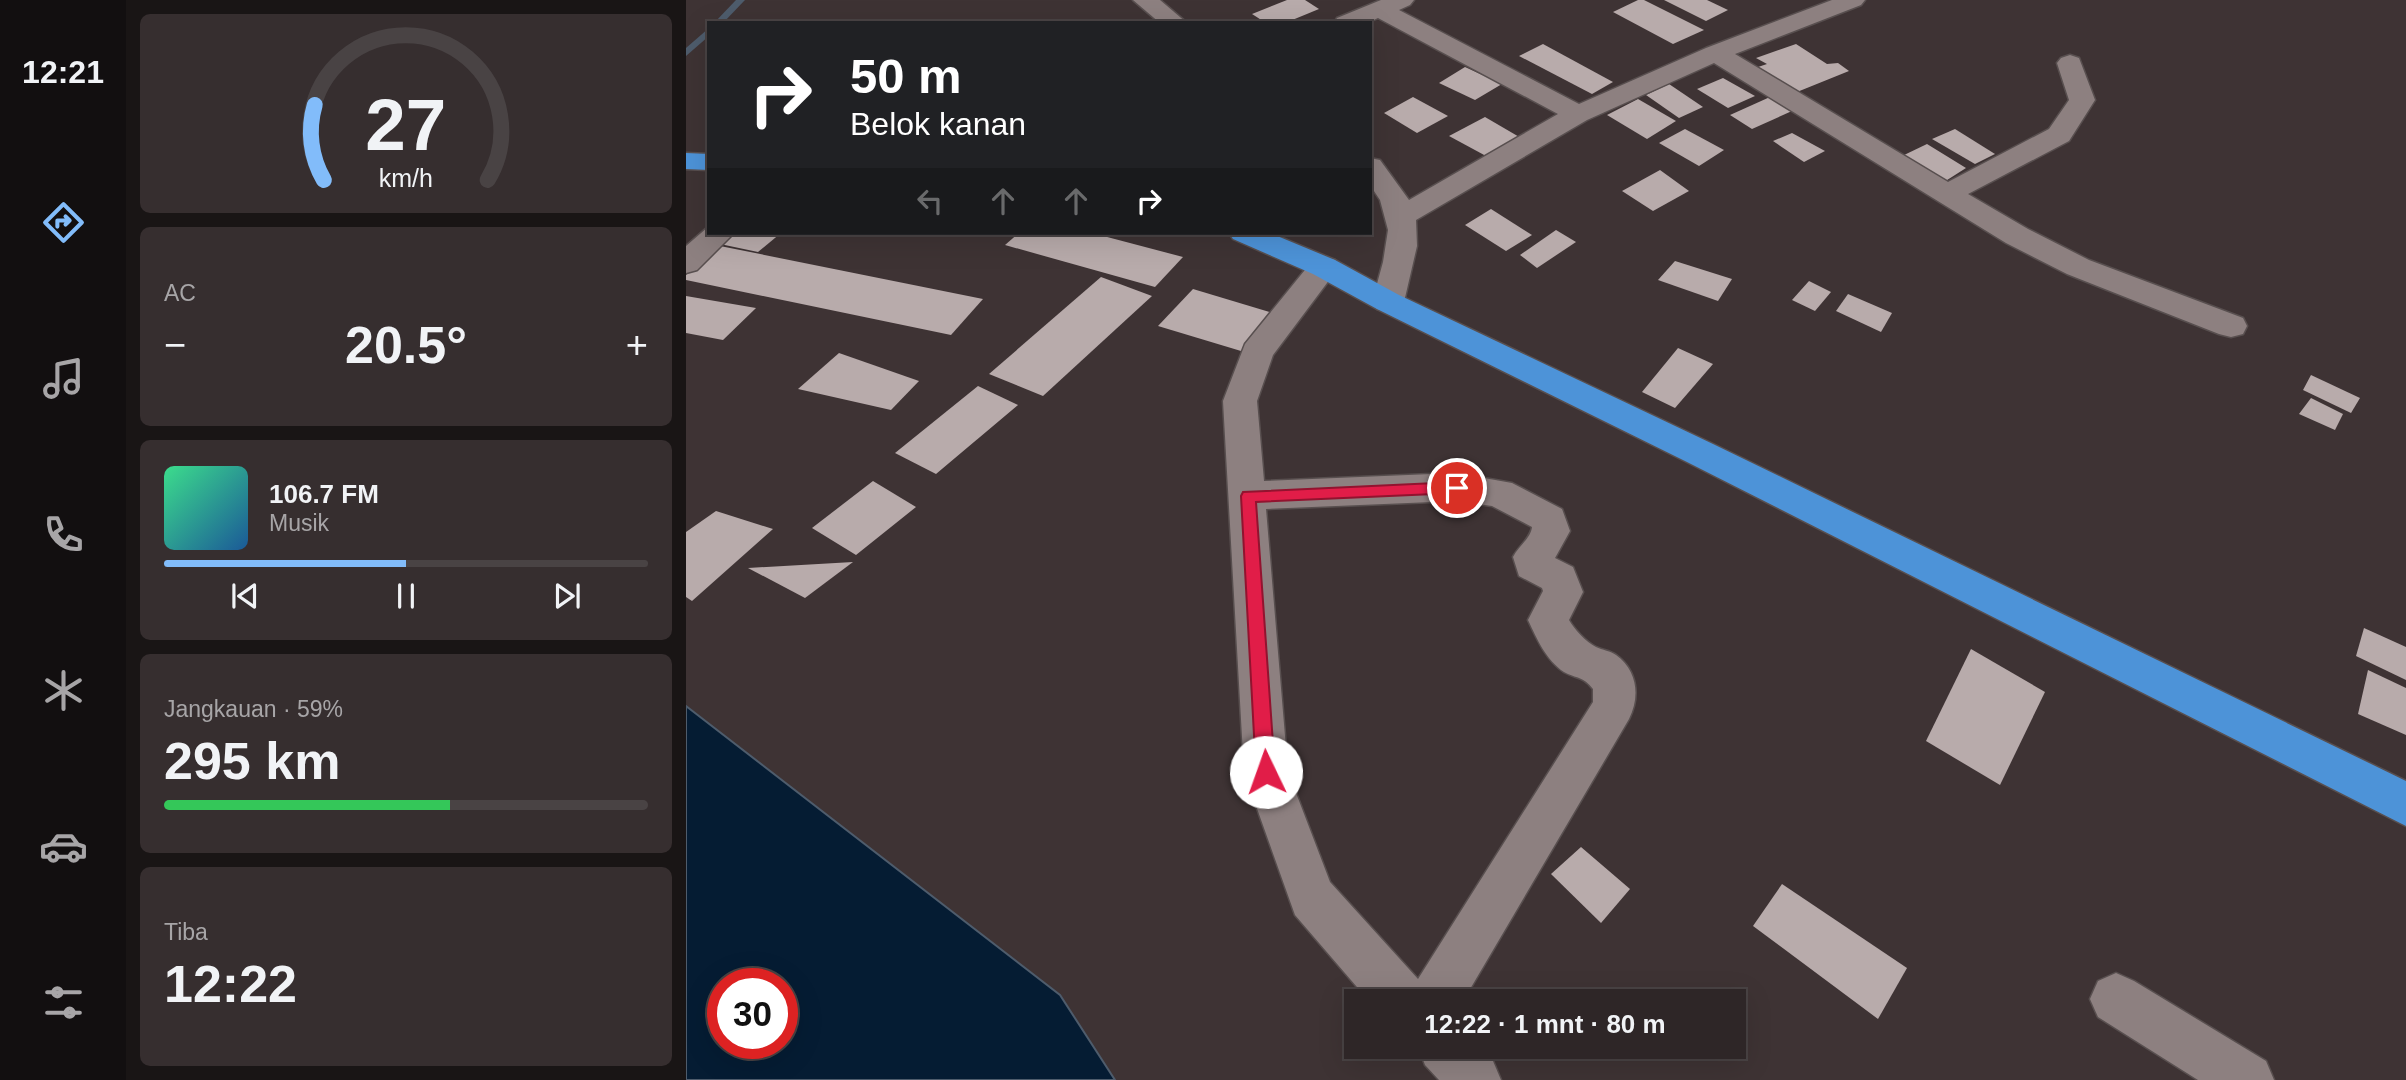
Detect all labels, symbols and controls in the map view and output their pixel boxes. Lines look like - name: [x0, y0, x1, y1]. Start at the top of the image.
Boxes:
- icon: right: [735, 49, 826, 140]
- text: 50 m: [850, 49, 962, 103]
- text: 12:21: [22, 54, 104, 90]
- text: 27: [366, 84, 446, 165]
- text: Belok kanan: [850, 106, 1026, 142]
- text: km/h: [379, 163, 433, 191]
- icon: left: [911, 182, 949, 220]
- icon: ahead: [984, 182, 1022, 220]
- icon: ahead: [1057, 182, 1095, 220]
- icon: right: [1130, 182, 1168, 220]
- icon: directions: [39, 198, 88, 247]
- text: AC: [164, 280, 196, 306]
- text: 20.5°: [345, 316, 467, 374]
- text: −: [164, 324, 186, 366]
- text: +: [626, 324, 648, 366]
- icon: music: [39, 354, 88, 403]
- pin: [1427, 458, 1487, 518]
- icon: arrive: [1438, 469, 1476, 507]
- text: 106.7 FM: [269, 479, 379, 509]
- icon: phone: [39, 510, 88, 559]
- text: Musik: [269, 510, 329, 536]
- icon: previous: [226, 577, 264, 615]
- icon: pause: [387, 577, 425, 615]
- icon: next: [548, 577, 586, 615]
- icon: climate: [39, 666, 88, 715]
- text: Jangkauan · 59%: [164, 696, 343, 722]
- text: 295 km: [164, 732, 340, 790]
- position arrow: [1229, 735, 1303, 809]
- icon: car: [39, 822, 88, 871]
- text: Tiba: [164, 919, 208, 945]
- text: 12:22: [164, 955, 297, 1013]
- speed limit sign: 30: [707, 968, 798, 1059]
- icon: filters: [39, 978, 88, 1027]
- text: 12:22 · 1 mnt · 80 m: [1424, 1009, 1666, 1039]

